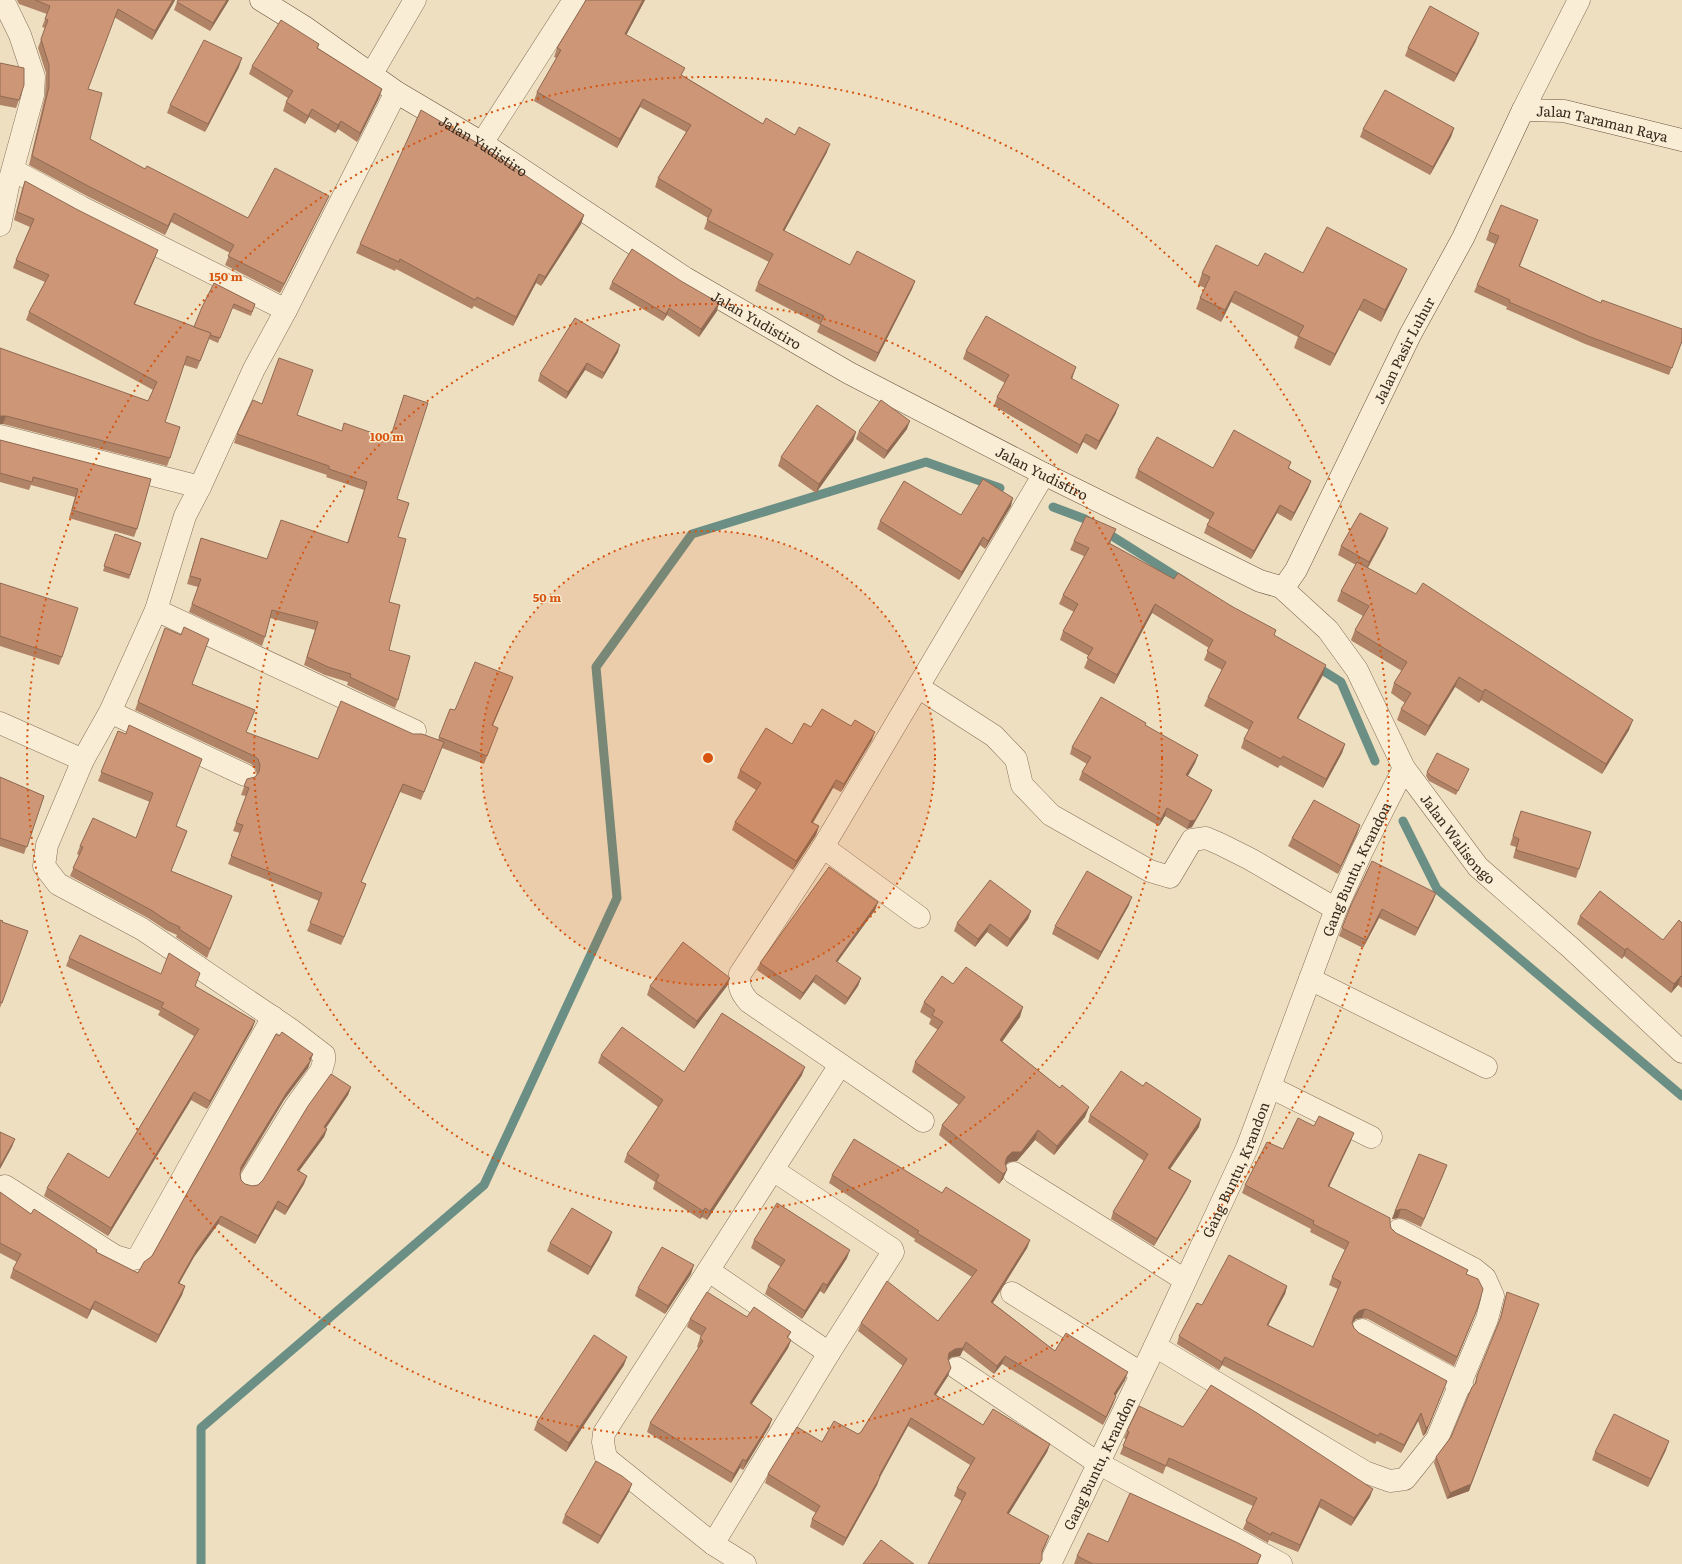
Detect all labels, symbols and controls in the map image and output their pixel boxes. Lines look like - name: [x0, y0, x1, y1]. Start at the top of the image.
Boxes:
- street label: Jalan Taraman Raya: [1536, 100, 1671, 146]
- street label: Jalan Yudistiro: [436, 110, 532, 181]
- text: 150 m: [209, 267, 243, 285]
- street label: Jalan Yudistiro: [708, 285, 805, 353]
- street label: Jalan Pasir Luhur: [1368, 293, 1439, 407]
- text: 100 m: [370, 427, 404, 445]
- street label: Jalan Yudistiro: [992, 441, 1092, 504]
- text: 50 m: [533, 588, 561, 606]
- centre of rings: [701, 751, 715, 765]
- street label: Jalan Walisongo: [1416, 789, 1500, 888]
- street label: Gang Buntu, Krandon: [1317, 798, 1395, 939]
- street label: Gang Buntu, Krandon: [1197, 1099, 1273, 1241]
- street label: Gang Buntu, Krandon: [1058, 1393, 1139, 1533]

